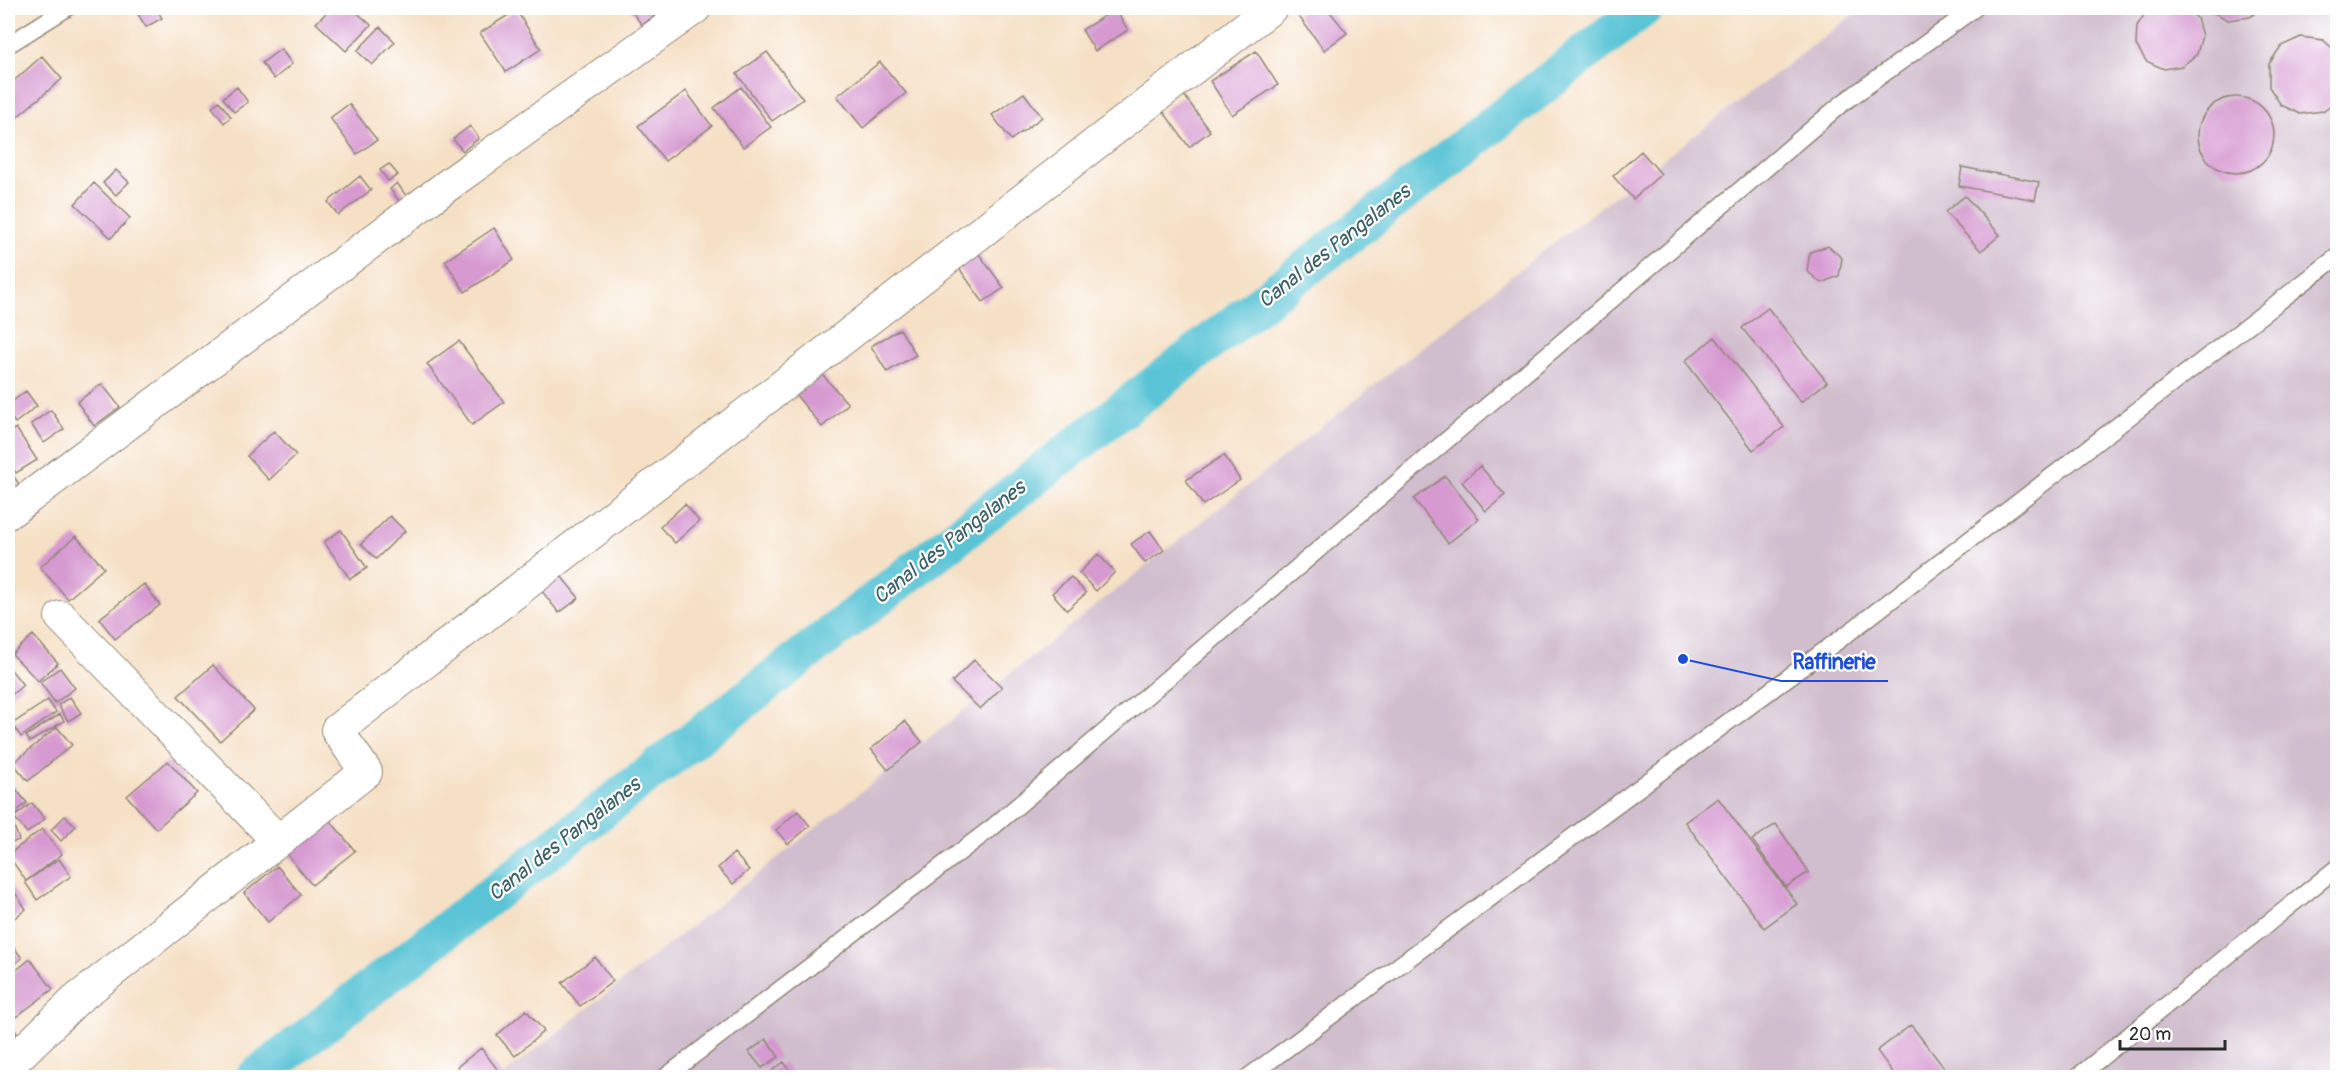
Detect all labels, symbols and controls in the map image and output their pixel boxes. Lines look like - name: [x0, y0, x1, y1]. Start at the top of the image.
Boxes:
- water label: Canal des Pangalanes: [1253, 177, 1418, 314]
- water label: Canal des Pangalanes: [868, 473, 1033, 610]
- callout: Raffinerie: [1781, 642, 1888, 681]
- text: Raffinerie: [1792, 649, 1876, 676]
- water label: Canal des Pangalanes: [483, 770, 648, 907]
- scale bar: [2120, 1013, 2225, 1051]
- text: 20 m: [2129, 1023, 2171, 1046]

